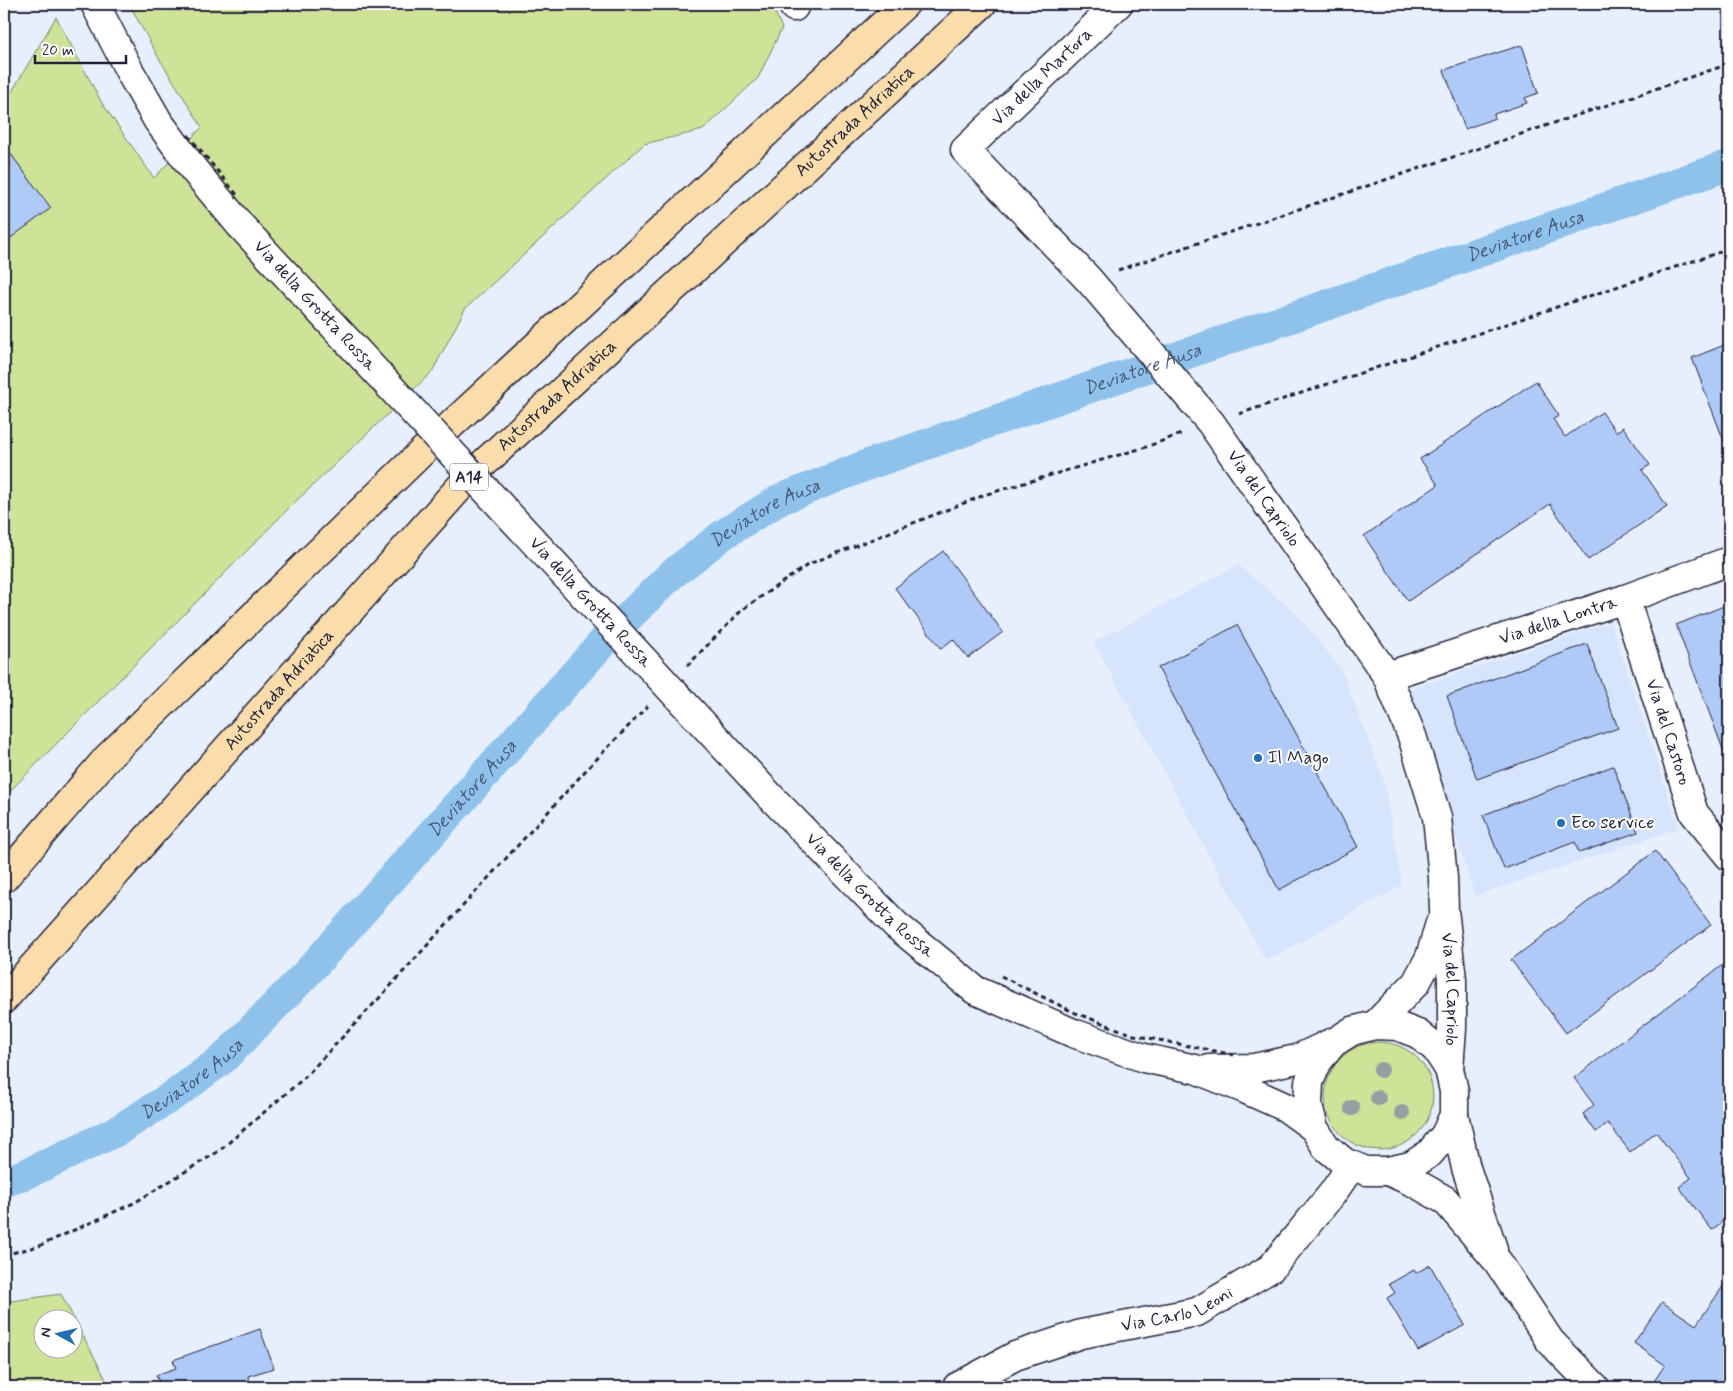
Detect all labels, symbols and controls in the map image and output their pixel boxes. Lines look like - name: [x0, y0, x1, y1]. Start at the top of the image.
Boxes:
- street label: Via della Martora: [986, 23, 1098, 131]
- scale bar: [35, 32, 126, 64]
- text: 20 m: [42, 41, 74, 61]
- street label: Autostrada Adriatica: [790, 60, 920, 182]
- water label: Deviatore Ausa: [1463, 204, 1588, 268]
- street label: Via della Grotta Rossa: [248, 235, 382, 376]
- street label: Autostrada Adriatica: [492, 335, 622, 457]
- water label: Deviatore Ausa: [1080, 337, 1205, 401]
- street label: Via del Capriolo: [1221, 445, 1306, 552]
- road number: A14: [450, 464, 488, 491]
- water label: Deviatore Ausa: [704, 472, 824, 553]
- street label: Via della Grotta Rossa: [523, 532, 657, 673]
- street label: Via della Lontra: [1496, 590, 1621, 651]
- street label: Autostrada Adriatica: [219, 624, 340, 756]
- street label: Via del Castoro: [1640, 676, 1696, 788]
- water label: Deviatore Ausa: [422, 734, 523, 843]
- place label: Il Mago: [1268, 746, 1329, 771]
- marker: Il Mago: [1252, 752, 1264, 764]
- place label: Eco service: [1571, 811, 1654, 835]
- marker: Eco service: [1555, 817, 1567, 829]
- street label: Via della Grotta Rossa: [800, 827, 939, 964]
- street label: Via del Capriolo: [1435, 931, 1464, 1047]
- water label: Deviatore Ausa: [135, 1032, 249, 1126]
- street label: Via Carlo Leoni: [1119, 1281, 1238, 1338]
- north arrow: [32, 1308, 82, 1358]
- text: N: [37, 1326, 56, 1338]

